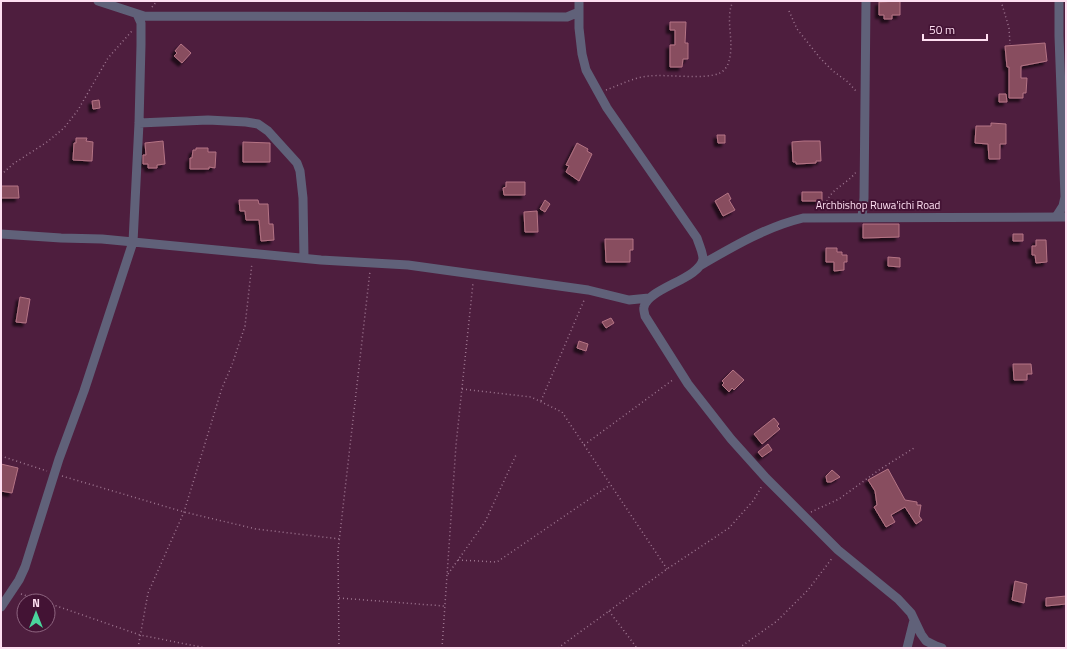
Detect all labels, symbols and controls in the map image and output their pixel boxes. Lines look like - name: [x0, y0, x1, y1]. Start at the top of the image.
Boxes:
- scale bar: [923, 16, 987, 42]
- text: 50 m: [929, 20, 955, 39]
- street label: Archbishop Ruwa'ichi Road: [816, 197, 940, 213]
- north arrow: [16, 593, 56, 633]
- text: N: [32, 595, 40, 611]

